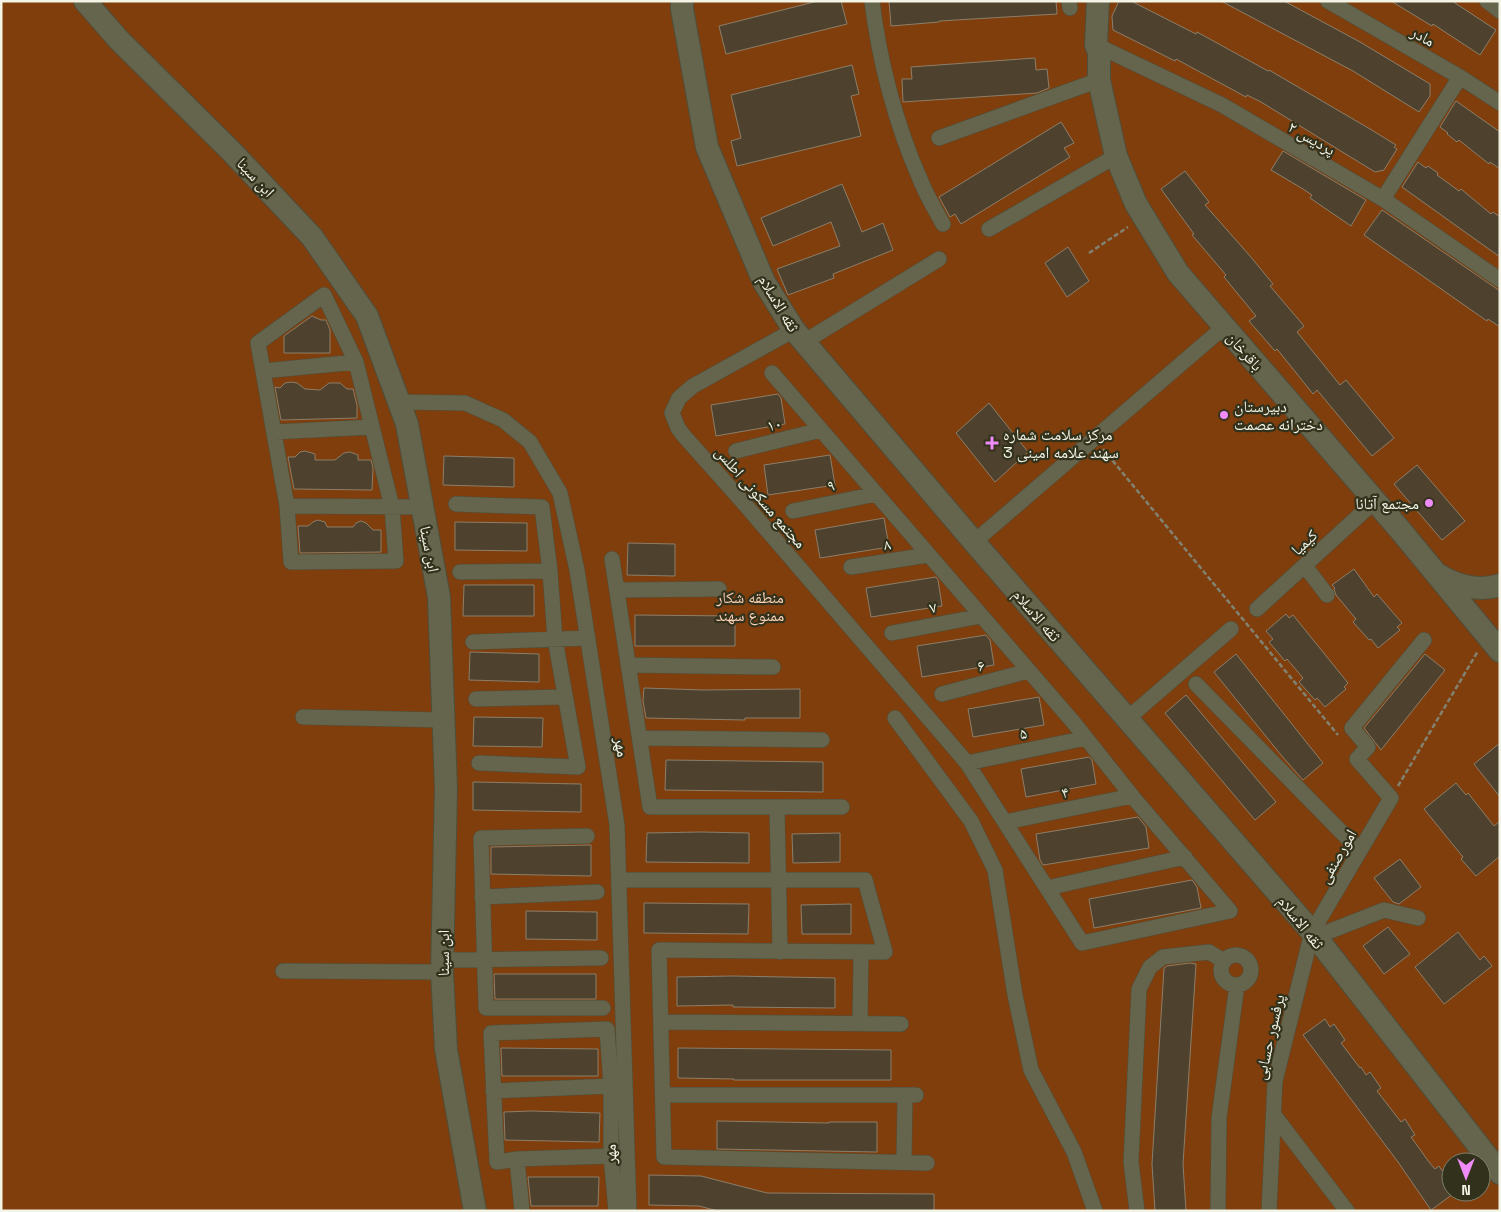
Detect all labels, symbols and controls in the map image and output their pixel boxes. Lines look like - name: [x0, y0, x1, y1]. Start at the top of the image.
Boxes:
- street label: مادر: [1406, 21, 1438, 52]
- street label: پردیس ۲: [1284, 116, 1340, 161]
- street label: ابن سینا: [232, 153, 279, 202]
- street label: ثقه الاسلام: [753, 271, 804, 336]
- street label: باقرخان: [1222, 327, 1267, 375]
- place label: دبیرستان دخترانه عصمت: [1234, 396, 1323, 435]
- marker: دبیرستان دخترانه عصمت: [1218, 409, 1230, 421]
- street label: ۱۰: [765, 413, 784, 436]
- place label: مرکز سلامت شماره 3 سهند علامه امینی: [1003, 424, 1119, 463]
- marker: مرکز سلامت شماره 3 سهند علامه امینی: [985, 436, 999, 450]
- street label: مجتمع مسکونی اطلس: [710, 442, 811, 553]
- street label: ۹: [826, 474, 837, 496]
- place label: مجتمع آتانا: [1355, 493, 1419, 514]
- marker: مجتمع آتانا: [1423, 497, 1435, 509]
- street label: ابن سینا: [415, 524, 444, 574]
- street label: کیمیا: [1287, 525, 1322, 560]
- street label: ۸: [882, 534, 892, 555]
- street label: ثقه الاسلام: [1008, 585, 1066, 647]
- park label: منطقه شکار ممنوع سهند: [715, 587, 784, 626]
- street label: ۷: [928, 596, 939, 618]
- street label: ۶: [975, 654, 987, 677]
- street label: ۵: [1017, 722, 1029, 745]
- street label: مهر: [609, 735, 633, 759]
- street label: ۴: [1060, 781, 1071, 803]
- street label: امورصنفی: [1314, 825, 1361, 887]
- street label: ثقه الاسلام: [1273, 891, 1329, 954]
- street label: ابن سینا: [433, 930, 454, 976]
- street label: پرفسور حسابی: [1249, 992, 1290, 1082]
- street label: مهر: [600, 1144, 621, 1165]
- north arrow: [1441, 1152, 1491, 1202]
- text: N: [1461, 1181, 1471, 1199]

